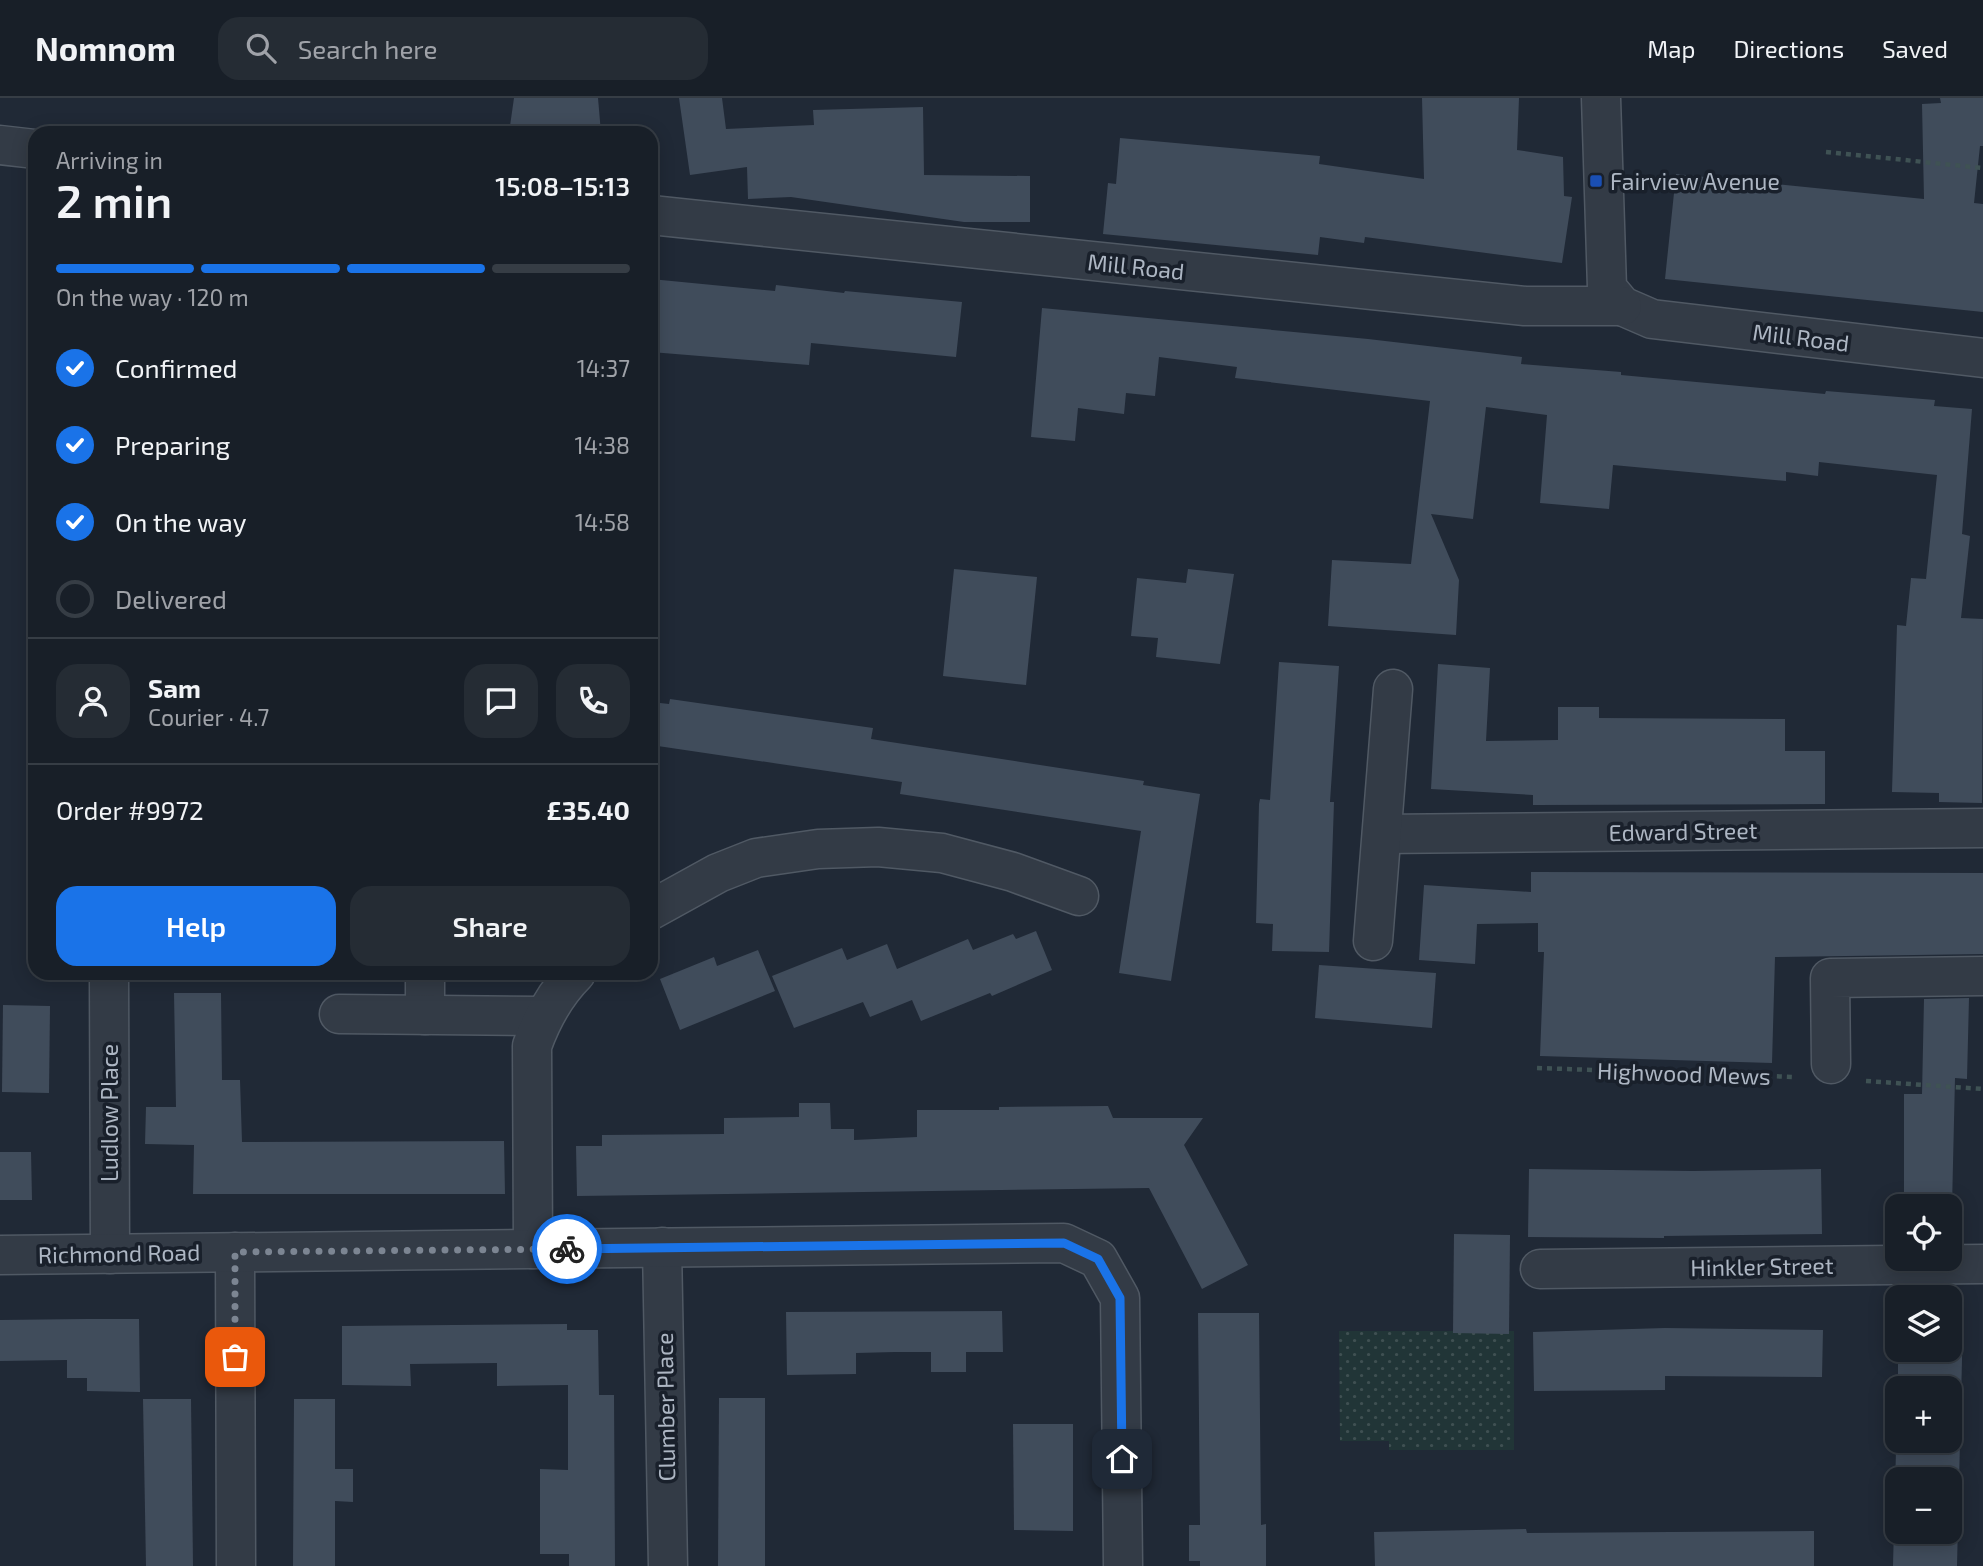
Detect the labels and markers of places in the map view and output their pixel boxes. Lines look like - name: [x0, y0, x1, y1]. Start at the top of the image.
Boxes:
- place label: Fairview Avenue: [1610, 167, 1780, 195]
- marker: Fairview Avenue: [1588, 173, 1604, 189]
- pin: [205, 1327, 265, 1387]
- pin: [1092, 1429, 1152, 1489]

